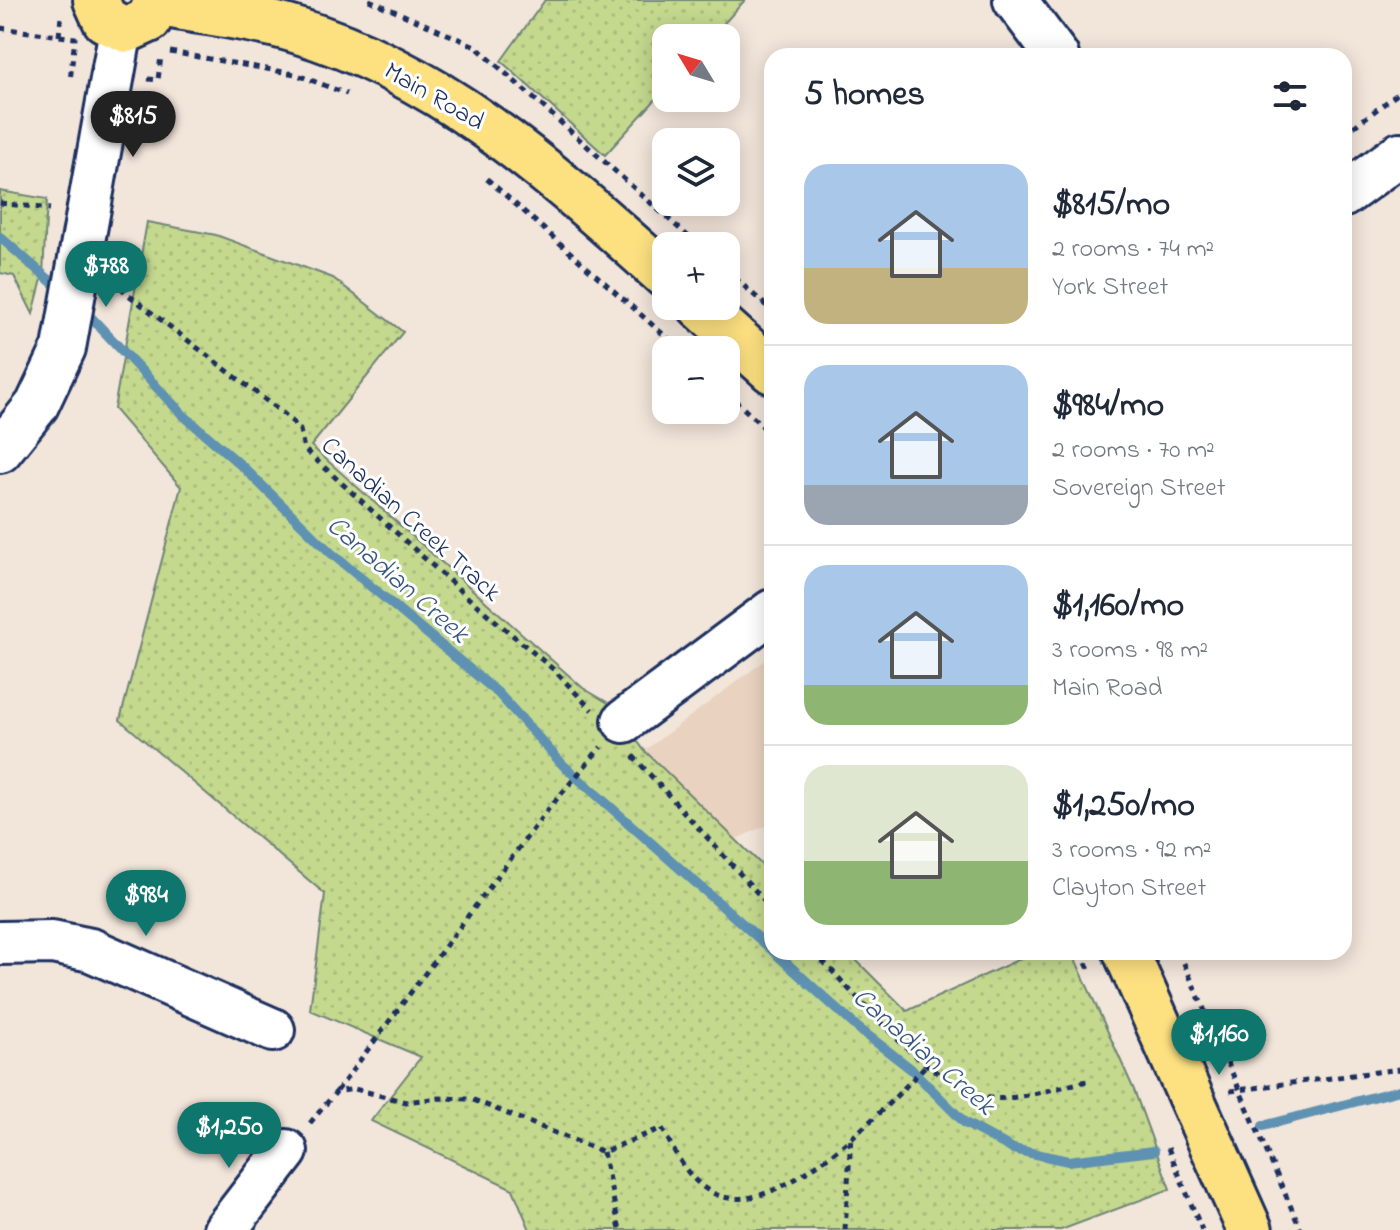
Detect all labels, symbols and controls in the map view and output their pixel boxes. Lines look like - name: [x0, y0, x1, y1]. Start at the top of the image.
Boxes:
- north arrow: [652, 24, 740, 112]
- map controls: [652, 24, 740, 424]
- street label: Main Road: [376, 54, 491, 142]
- text: 5 homes: [804, 71, 925, 121]
- icon: filters: [1268, 74, 1312, 118]
- pin: $815: [86, 91, 180, 159]
- text: $815: [109, 98, 157, 136]
- button: layers: [652, 128, 740, 216]
- text: $815/mo: [1052, 181, 1170, 231]
- icon: home: [868, 196, 964, 292]
- text: 2 rooms · 74 m²: [1052, 231, 1214, 269]
- button: +: [652, 232, 740, 320]
- pin: $788: [59, 241, 153, 309]
- text: $788: [83, 248, 129, 286]
- text: York Street: [1052, 269, 1168, 307]
- button: −: [652, 336, 740, 424]
- text: $984/mo: [1052, 382, 1164, 432]
- icon: home: [868, 397, 964, 493]
- street label: Canadian Creek Track: [316, 429, 508, 607]
- text: 2 rooms · 70 m²: [1052, 432, 1215, 470]
- text: Sovereign Street: [1052, 470, 1226, 508]
- water label: Canadian Creek: [321, 507, 477, 649]
- text: $1,160/mo: [1052, 582, 1184, 632]
- icon: home: [868, 597, 964, 693]
- text: 3 rooms · 98 m²: [1052, 632, 1208, 670]
- text: Main Road: [1052, 670, 1162, 708]
- text: $1,250/mo: [1052, 782, 1195, 832]
- icon: home: [868, 797, 964, 893]
- text: 3 rooms · 92 m²: [1052, 832, 1211, 870]
- pin: $984: [99, 870, 193, 938]
- text: Clayton Street: [1052, 870, 1206, 908]
- text: $984: [124, 877, 168, 915]
- water label: Canadian Creek: [842, 979, 1004, 1127]
- pin: $1,160: [1154, 1009, 1284, 1077]
- text: $1,160: [1189, 1016, 1249, 1054]
- pin: $1,250: [164, 1102, 294, 1170]
- text: $1,250: [195, 1109, 263, 1147]

